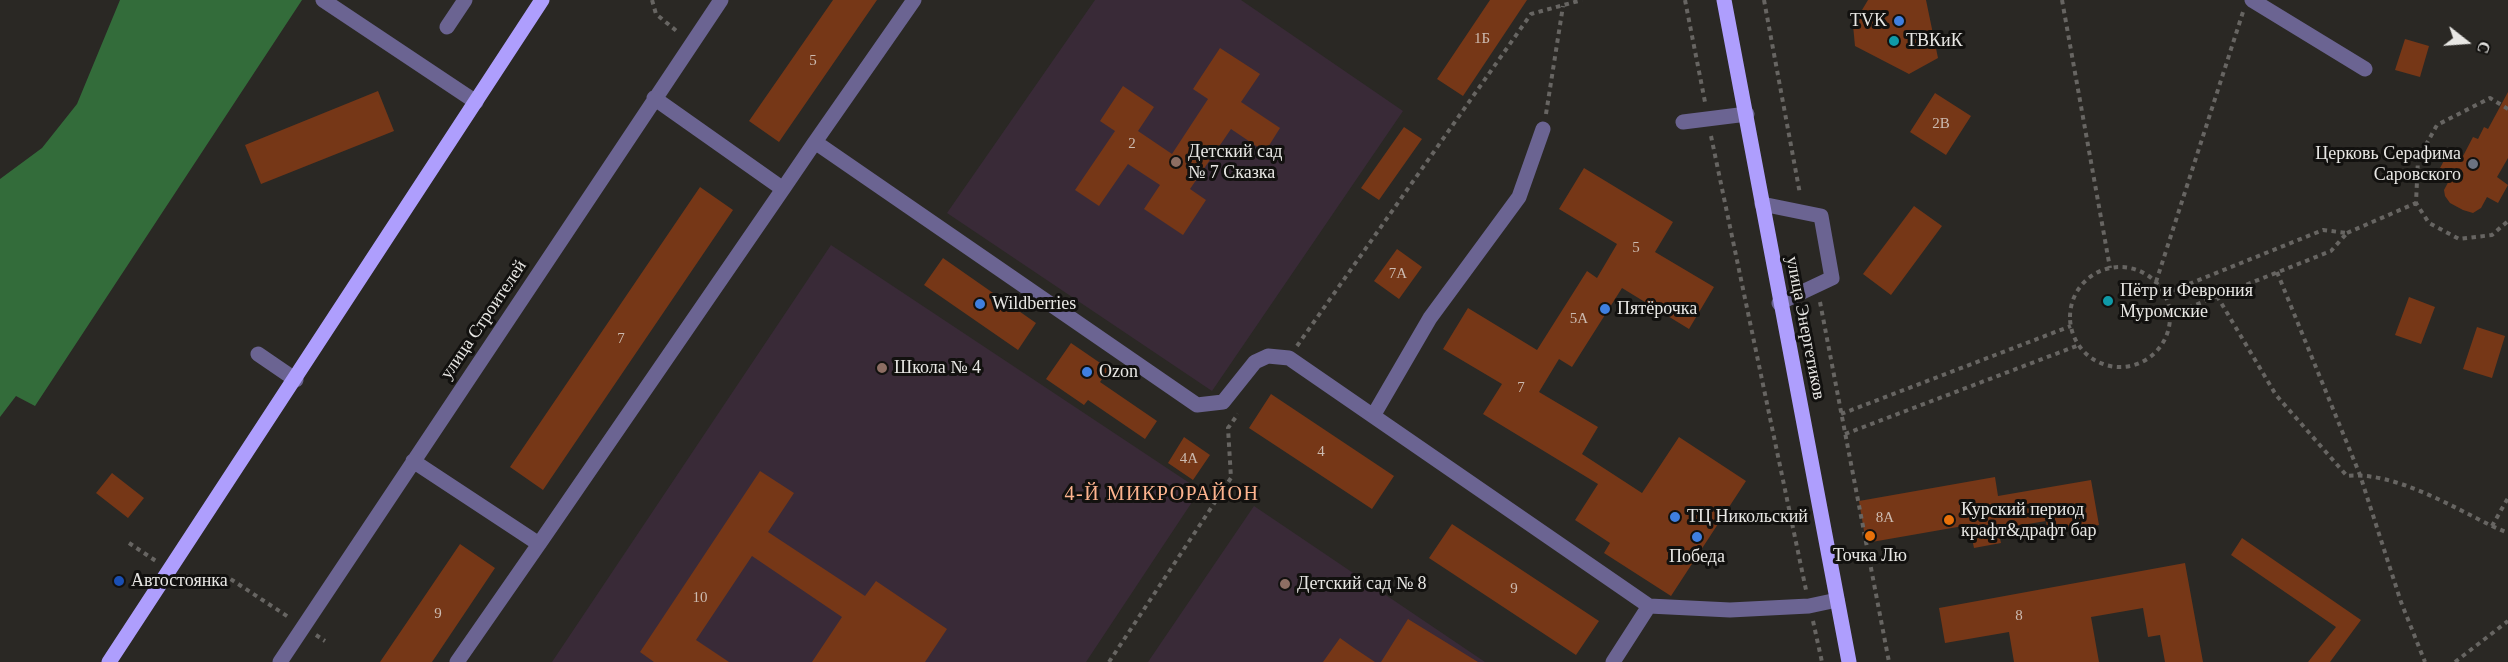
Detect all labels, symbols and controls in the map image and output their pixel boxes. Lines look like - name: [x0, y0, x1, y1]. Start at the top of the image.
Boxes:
- place label: TVK: [1850, 10, 1887, 32]
- north arrow: [2436, 12, 2496, 72]
- marker: TVK: [1892, 14, 1906, 28]
- house number: 1Б: [1474, 30, 1490, 48]
- place label: ТВКиК: [1906, 30, 1963, 52]
- marker: ТВКиК: [1887, 34, 1901, 48]
- text: С: [2474, 39, 2494, 55]
- house number: 5: [809, 52, 817, 70]
- house number: 2В: [1932, 115, 1950, 133]
- house number: 2: [1128, 135, 1136, 153]
- place label: Детский сад № 7 Сказка: [1188, 141, 1282, 184]
- place label: Церковь Серафима Саровского: [2315, 143, 2461, 186]
- marker: Детский сад № 7 Сказка: [1169, 155, 1183, 169]
- marker: Церковь Серафима Саровского: [2466, 157, 2480, 171]
- house number: 5: [1632, 239, 1640, 257]
- street label: улица Энергетиков: [1781, 255, 1829, 401]
- street label: улица Строителей: [436, 256, 532, 384]
- house number: 7А: [1389, 265, 1407, 283]
- place label: Пётр и Феврония Муромские: [2120, 280, 2253, 322]
- place label: Wildberries: [992, 293, 1076, 315]
- marker: Пётр и Феврония Муромские: [2101, 294, 2115, 308]
- marker: Wildberries: [973, 297, 987, 311]
- place label: Пятёрочка: [1617, 298, 1697, 320]
- marker: Пятёрочка: [1598, 302, 1612, 316]
- house number: 5А: [1570, 310, 1588, 328]
- house number: 7: [617, 330, 625, 348]
- place label: Школа № 4: [894, 357, 981, 379]
- marker: Школа № 4: [875, 361, 889, 375]
- place label: Ozon: [1099, 361, 1138, 383]
- marker: Ozon: [1080, 365, 1094, 379]
- house number: 7: [1517, 379, 1525, 397]
- house number: 4: [1317, 443, 1325, 461]
- house number: 4А: [1180, 450, 1198, 468]
- district label: 4-Й МИКРОРАЙОН: [1065, 483, 1259, 507]
- place label: Курский период крафт&драфт бар: [1961, 499, 2097, 542]
- place label: ТЦ Никольский: [1687, 506, 1808, 528]
- house number: 8А: [1876, 509, 1894, 527]
- marker: ТЦ Никольский: [1668, 510, 1682, 524]
- marker: Курский период крафт&драфт бар: [1942, 513, 1956, 527]
- marker: Точка Лю: [1863, 529, 1877, 543]
- marker: Победа: [1690, 530, 1704, 544]
- place label: Точка Лю: [1833, 545, 1907, 567]
- place label: Победа: [1669, 546, 1725, 568]
- place label: Автостоянка: [131, 570, 228, 592]
- place label: Детский сад № 8: [1297, 573, 1427, 595]
- marker: Автостоянка: [112, 574, 126, 588]
- marker: Детский сад № 8: [1278, 577, 1292, 591]
- house number: 9: [1510, 580, 1518, 598]
- house number: 10: [692, 589, 708, 607]
- house number: 9: [434, 605, 442, 623]
- house number: 8: [2015, 607, 2023, 625]

